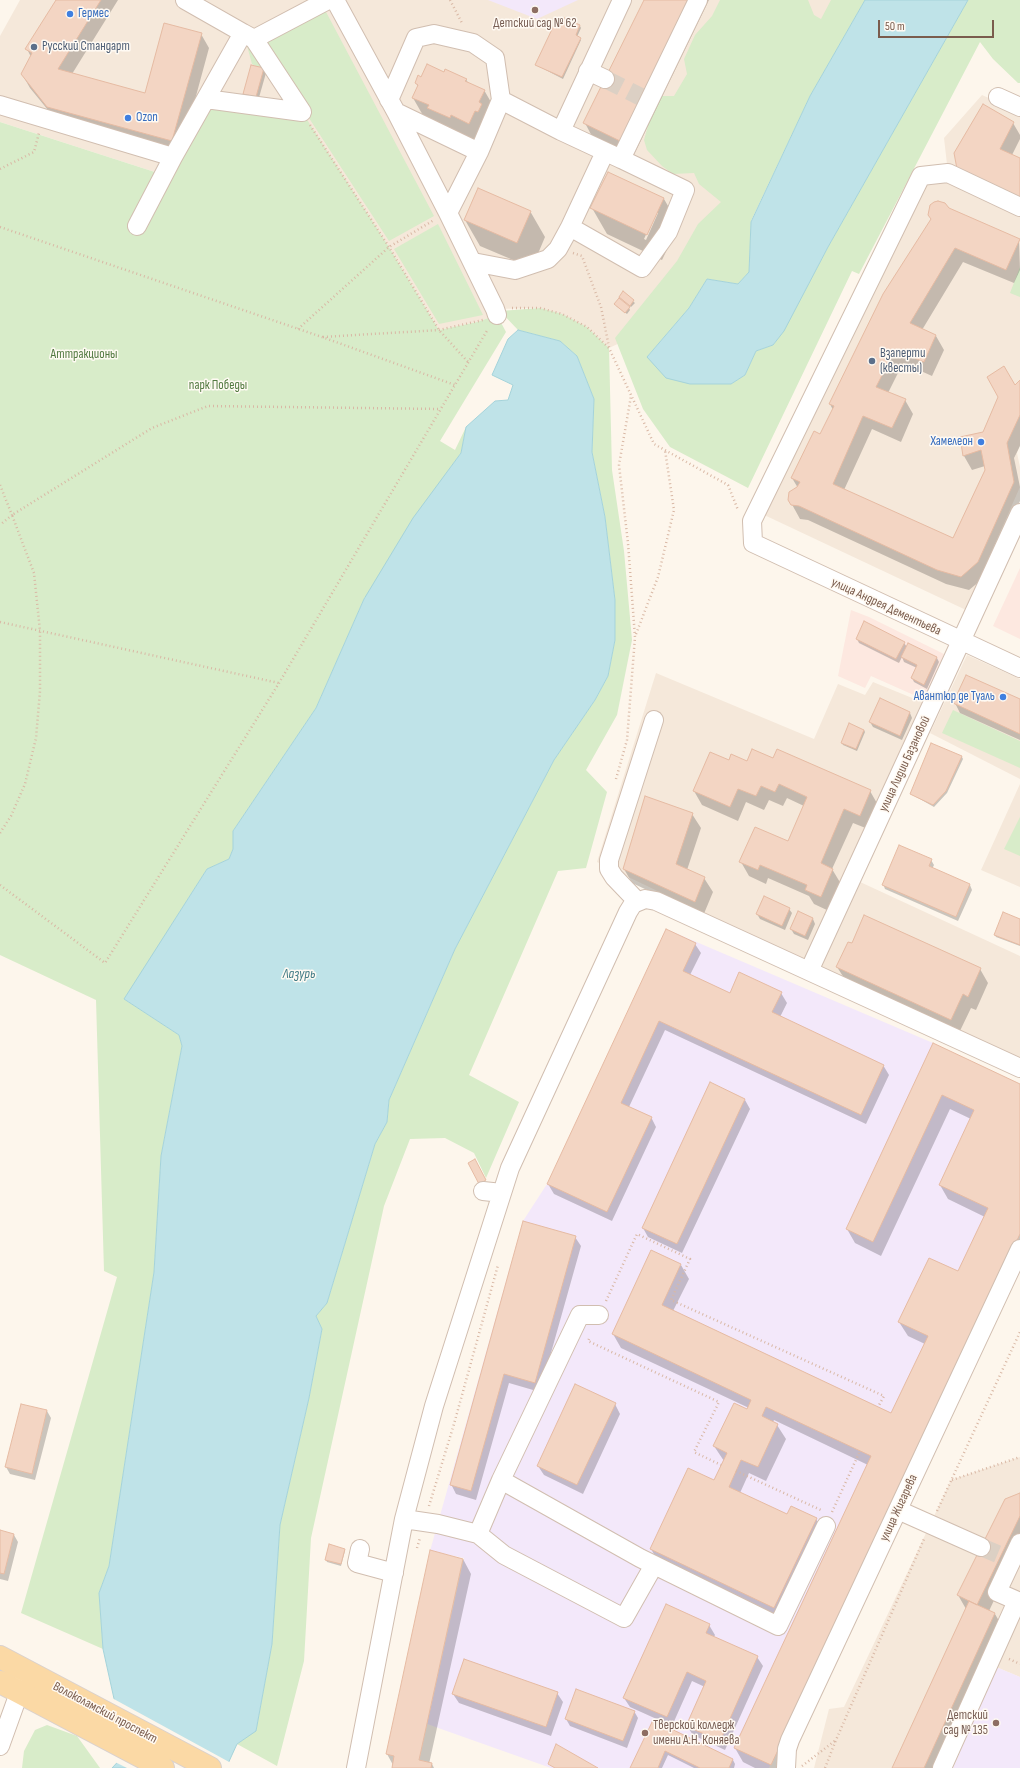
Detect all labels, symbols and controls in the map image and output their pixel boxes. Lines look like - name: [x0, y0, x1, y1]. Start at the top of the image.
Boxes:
- marker: Детский сад № 62: [530, 5, 540, 15]
- place label: Гермес: [78, 6, 109, 22]
- marker: Гермес: [65, 9, 75, 19]
- scale bar: [880, 12, 996, 38]
- place label: Детский сад № 62: [493, 16, 577, 32]
- text: 50 m: [885, 19, 905, 34]
- place label: Русский Стандарт: [42, 39, 130, 55]
- marker: Русский Стандарт: [29, 42, 39, 52]
- place label: Ozon: [136, 110, 158, 126]
- marker: Ozon: [123, 113, 133, 123]
- place label: Взаперти (квесты): [880, 346, 925, 377]
- park label: Аттракционы: [51, 347, 117, 363]
- marker: Взаперти (квесты): [867, 356, 877, 366]
- park label: парк Победы: [189, 378, 247, 394]
- place label: Хамелеон: [930, 434, 973, 450]
- marker: Хамелеон: [976, 437, 986, 447]
- street label: улица Андрея Дементьева: [829, 575, 943, 639]
- place label: Авантюр де Туаль: [914, 689, 995, 705]
- marker: Авантюр де Туаль: [998, 692, 1008, 702]
- street label: улица Лидии Базановой: [876, 714, 934, 814]
- water label: Лазурь: [283, 966, 315, 982]
- street label: улица Жигарева: [877, 1472, 921, 1544]
- street label: Волоколамский проспект: [50, 1679, 160, 1747]
- place label: Детский сад № 135: [943, 1708, 988, 1739]
- place label: Тверской колледж имени А.Н. Коняева: [653, 1718, 739, 1749]
- marker: Детский сад № 135: [991, 1718, 1001, 1728]
- marker: Тверской колледж имени А.Н. Коняева: [640, 1728, 650, 1738]

